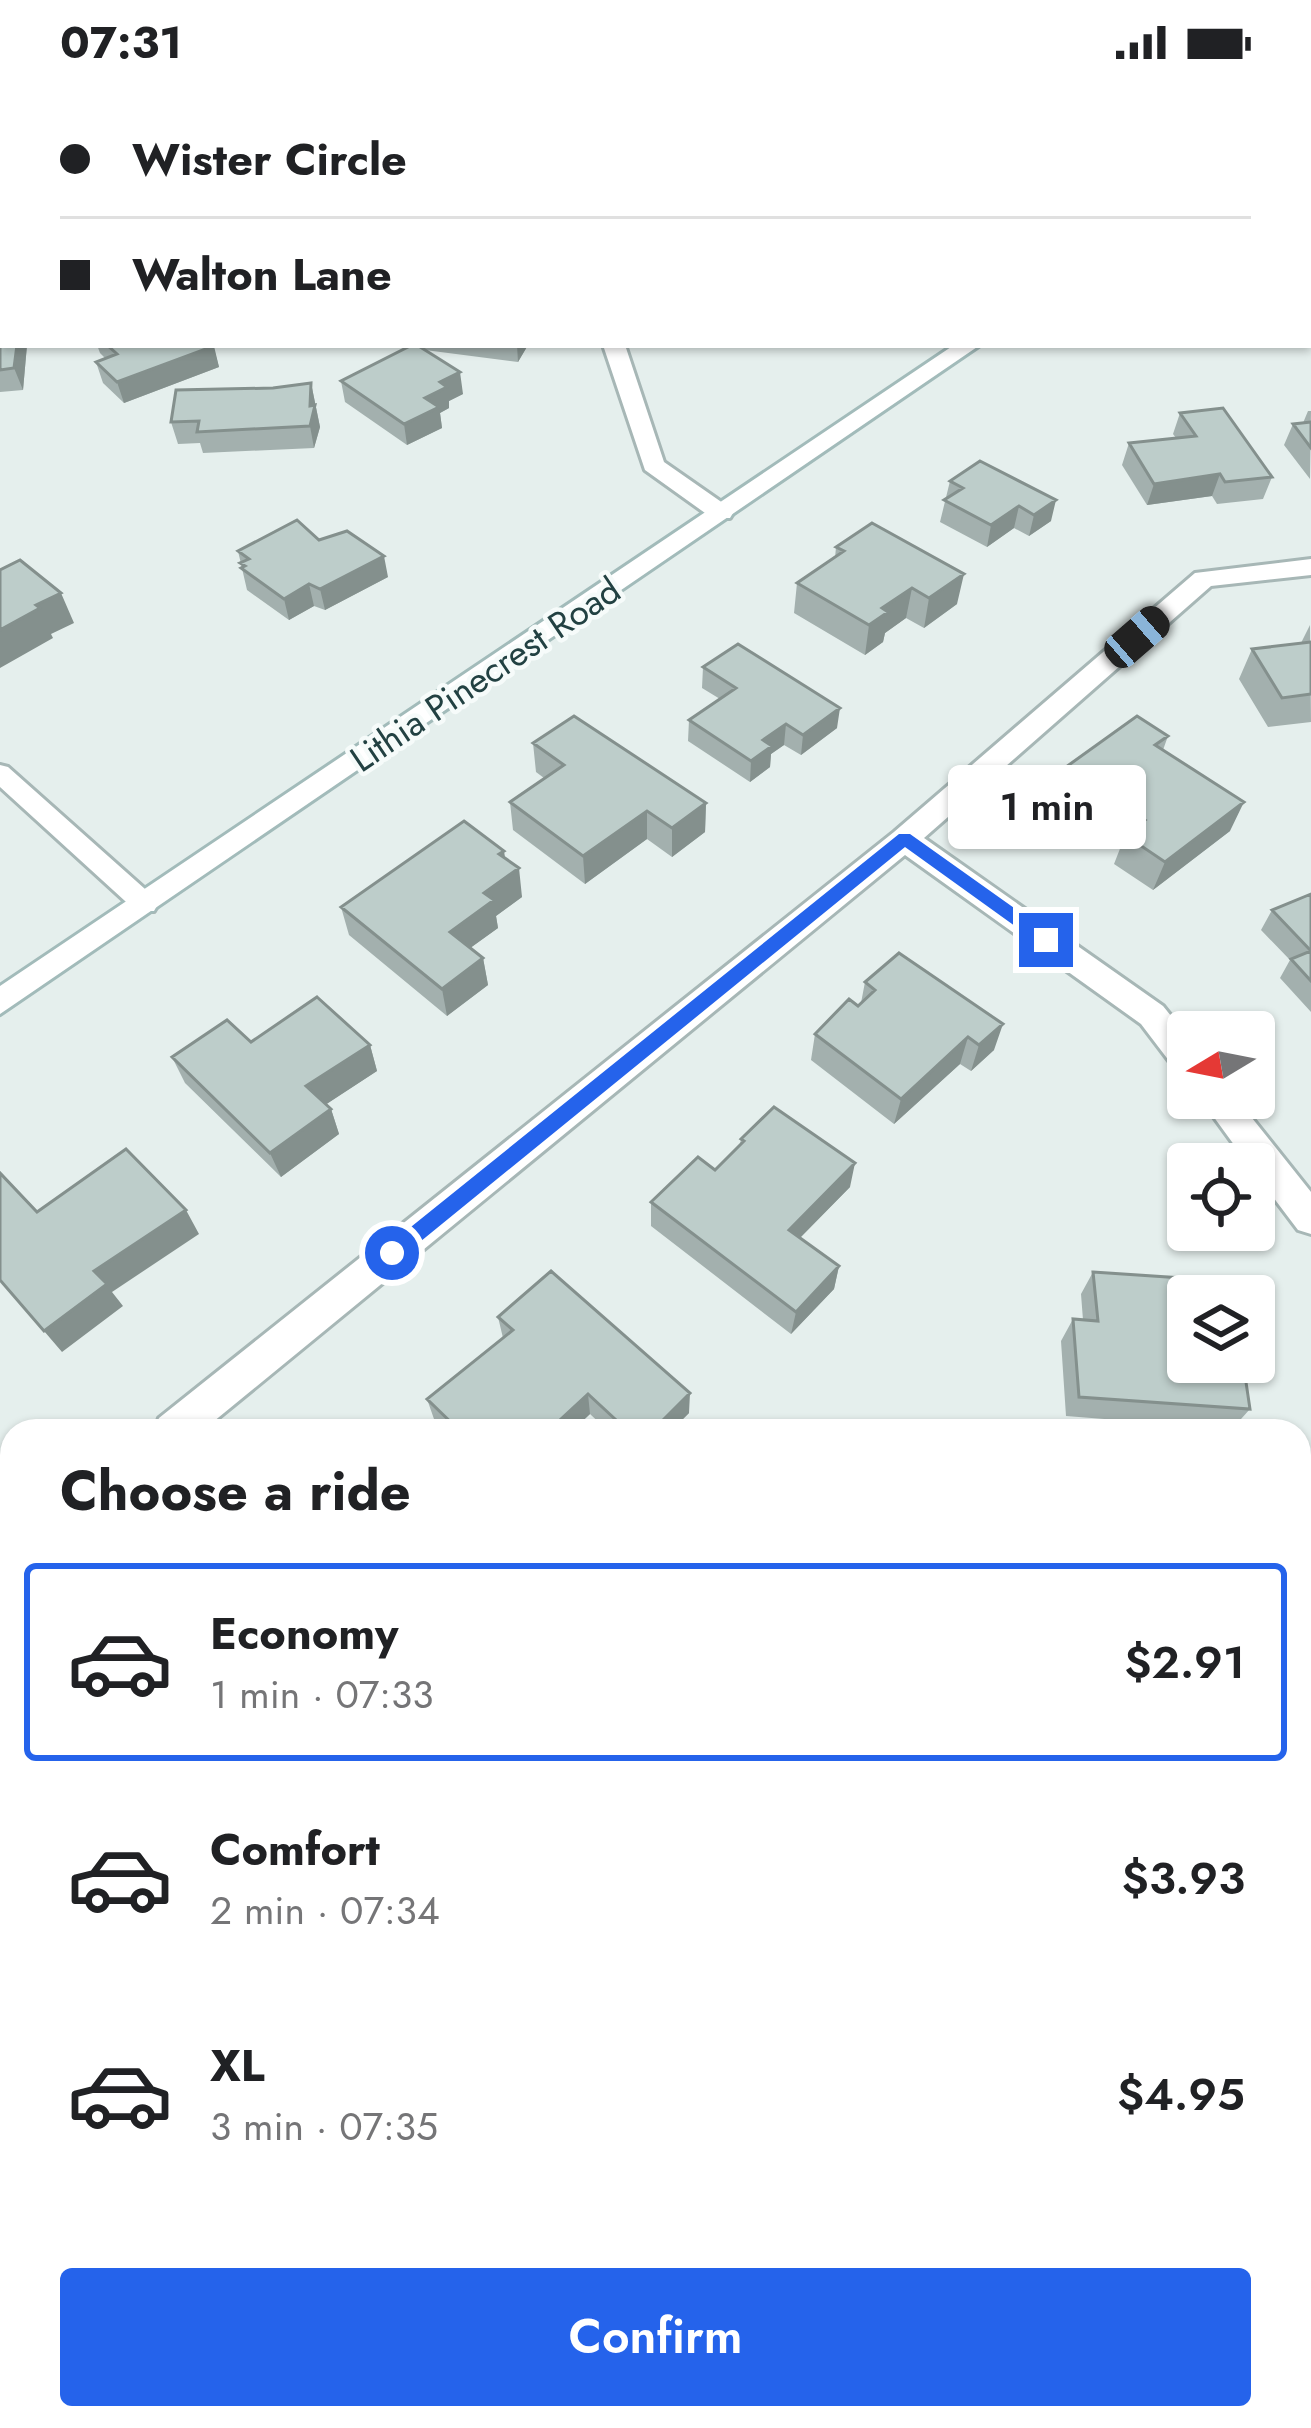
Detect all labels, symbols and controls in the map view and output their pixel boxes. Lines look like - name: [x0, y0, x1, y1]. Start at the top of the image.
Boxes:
- text: 07:31: [60, 10, 182, 75]
- text: Wister Circle: [132, 127, 407, 192]
- text: Walton Lane: [132, 242, 392, 307]
- street label: Lithia Pinecrest Road: [339, 564, 631, 784]
- car: [1098, 600, 1176, 674]
- callout: 1 min: [947, 766, 1145, 850]
- text: 1 min: [1000, 778, 1094, 835]
- route end: [1019, 913, 1073, 967]
- north arrow: [1167, 1011, 1275, 1119]
- map controls: [1167, 1011, 1275, 1383]
- button: locate: [1167, 1143, 1275, 1251]
- route start: [365, 1226, 419, 1280]
- button: layers: [1167, 1275, 1275, 1383]
- text: Choose a ride: [60, 1452, 411, 1530]
- text: Economy: [210, 1601, 398, 1666]
- icon: car: [66, 1608, 174, 1716]
- text: $2.91: [1124, 1630, 1245, 1695]
- text: 1 min · 07:33: [210, 1666, 434, 1723]
- text: Comfort: [210, 1817, 380, 1882]
- icon: car: [66, 1824, 174, 1932]
- text: $3.93: [1122, 1846, 1245, 1911]
- text: 2 min · 07:34: [210, 1882, 440, 1939]
- text: XL: [210, 2033, 265, 2098]
- icon: car: [66, 2040, 174, 2148]
- text: $4.95: [1117, 2062, 1245, 2127]
- text: 3 min · 07:35: [210, 2098, 438, 2155]
- button: Confirm: [60, 2268, 1251, 2406]

